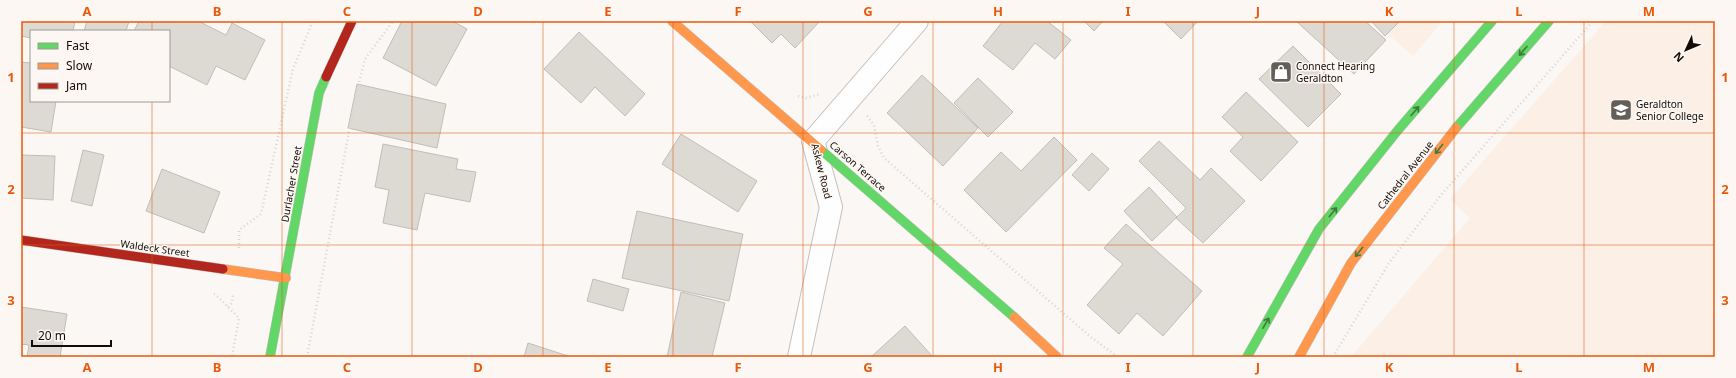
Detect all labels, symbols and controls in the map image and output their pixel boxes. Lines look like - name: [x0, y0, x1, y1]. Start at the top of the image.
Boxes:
- text: A: [83, 2, 92, 20]
- text: B: [213, 2, 221, 20]
- text: C: [343, 2, 351, 20]
- text: D: [473, 2, 483, 20]
- text: E: [604, 2, 612, 20]
- text: F: [734, 2, 742, 20]
- text: G: [863, 2, 873, 20]
- text: H: [993, 2, 1003, 20]
- text: I: [1125, 2, 1131, 20]
- text: J: [1255, 2, 1260, 20]
- text: K: [1385, 2, 1394, 20]
- text: L: [1515, 2, 1523, 20]
- text: M: [1643, 2, 1655, 20]
- legend: [30, 30, 170, 102]
- north arrow: [1666, 30, 1706, 70]
- text: Fast: [66, 37, 90, 54]
- one-way arrow: [1519, 45, 1528, 56]
- text: N: [1670, 49, 1687, 66]
- text: Slow: [66, 57, 93, 74]
- shop icon: Connect Hearing Geraldton: [1268, 59, 1294, 85]
- place label: Connect Hearing Geraldton: [1296, 59, 1375, 85]
- text: 1: [7, 68, 15, 86]
- text: 1: [1721, 68, 1729, 86]
- text: Jam: [65, 77, 87, 94]
- school or university icon: Geraldton Senior College: [1608, 97, 1634, 123]
- place label: Geraldton Senior College: [1636, 97, 1704, 123]
- one-way arrow: [1410, 106, 1419, 116]
- street label: Carson Terrace: [827, 138, 889, 195]
- street label: Cathedral Avenue: [1374, 138, 1436, 212]
- street label: Askew Road: [808, 142, 836, 200]
- street label: Durlacher Street: [277, 144, 305, 223]
- one-way arrow: [1434, 144, 1443, 155]
- text: 2: [7, 180, 15, 198]
- text: 2: [1721, 180, 1729, 198]
- one-way arrow: [1328, 206, 1337, 217]
- street label: Waldeck Street: [119, 236, 191, 260]
- one-way arrow: [1355, 247, 1364, 258]
- text: 3: [7, 291, 15, 309]
- text: 3: [1721, 291, 1729, 309]
- one-way arrow: [1262, 317, 1270, 329]
- scale bar: [32, 322, 111, 348]
- text: 20 m: [38, 327, 66, 344]
- text: A: [83, 358, 92, 376]
- text: B: [213, 358, 221, 376]
- text: C: [343, 358, 351, 376]
- text: D: [473, 358, 483, 376]
- text: E: [604, 358, 612, 376]
- text: F: [734, 358, 742, 376]
- text: G: [863, 358, 873, 376]
- text: H: [993, 358, 1003, 376]
- text: I: [1125, 358, 1131, 376]
- text: J: [1255, 358, 1260, 376]
- text: K: [1385, 358, 1394, 376]
- text: L: [1515, 358, 1523, 376]
- text: M: [1643, 358, 1655, 376]

